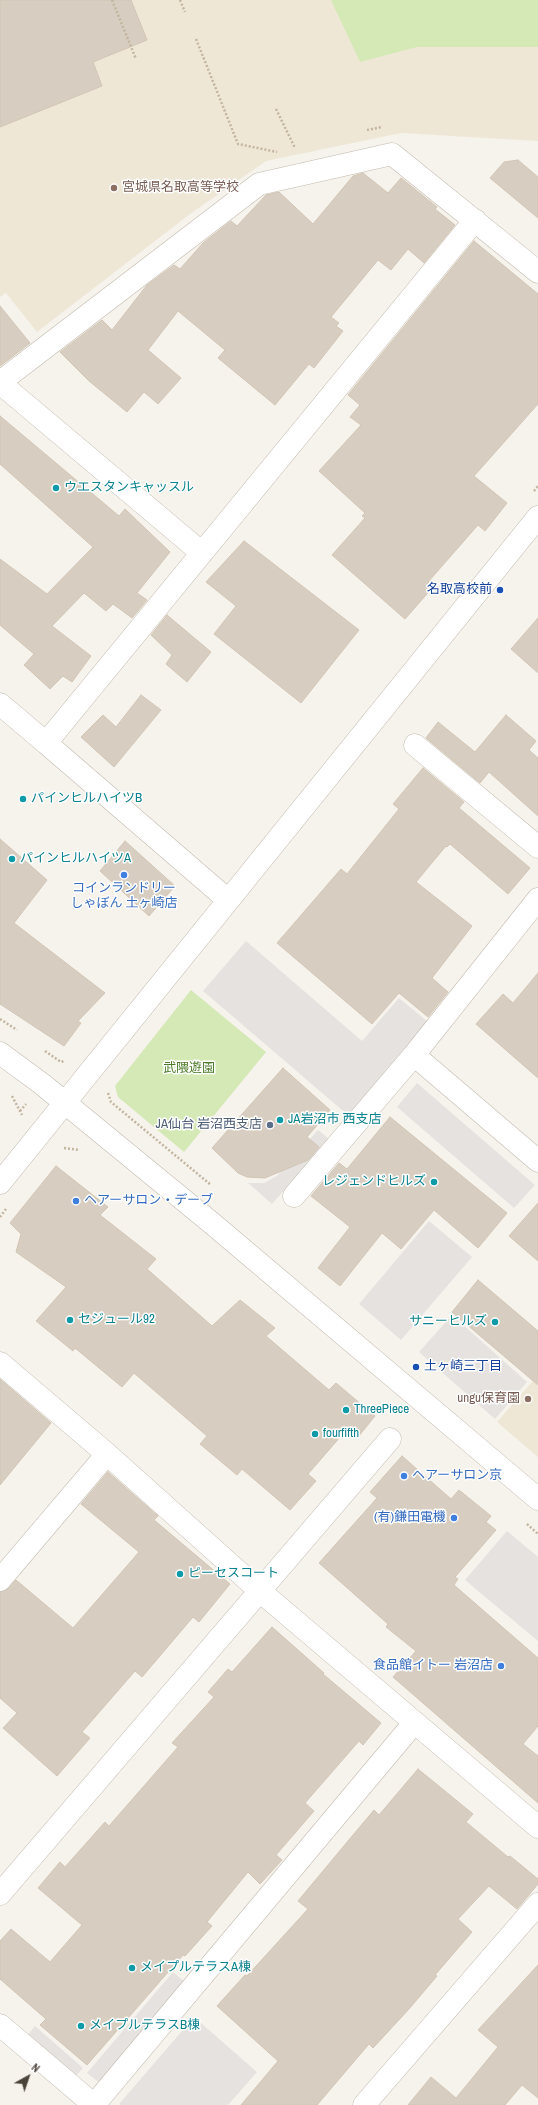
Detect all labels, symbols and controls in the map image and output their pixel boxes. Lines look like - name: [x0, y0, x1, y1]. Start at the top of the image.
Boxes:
- place label: 宮城県名取高等学校: [122, 180, 239, 196]
- marker: 宮城県名取高等学校: [109, 183, 119, 193]
- place label: ウエスタンキャッスル: [64, 480, 194, 496]
- marker: ウエスタンキャッスル: [51, 483, 61, 493]
- place label: 名取高校前: [427, 582, 492, 598]
- marker: 名取高校前: [495, 585, 505, 595]
- place label: パインヒルハイツB: [31, 791, 142, 807]
- marker: パインヒルハイツB: [18, 794, 28, 804]
- place label: パインヒルハイツA: [20, 851, 131, 867]
- marker: パインヒルハイツA: [7, 854, 17, 864]
- marker: コインランドリー しゃぼん 土ヶ崎店: [119, 870, 129, 880]
- place label: コインランドリー しゃぼん 土ヶ崎店: [71, 881, 177, 912]
- park label: 武隈遊園: [163, 1061, 215, 1077]
- place label: JA岩沼市 西支店: [288, 1112, 381, 1128]
- marker: JA岩沼市 西支店: [275, 1115, 285, 1125]
- place label: JA仙台 岩沼西支店: [156, 1117, 262, 1133]
- marker: JA仙台 岩沼西支店: [265, 1120, 275, 1130]
- place label: レジェンドヒルズ: [322, 1174, 426, 1190]
- marker: レジェンドヒルズ: [429, 1177, 439, 1187]
- place label: ヘアーサロン・デーブ: [84, 1193, 213, 1209]
- marker: ヘアーサロン・デーブ: [71, 1196, 81, 1206]
- place label: セジュール92: [78, 1312, 155, 1328]
- place label: サニーヒルズ: [409, 1314, 487, 1330]
- marker: セジュール92: [65, 1315, 75, 1325]
- marker: サニーヒルズ: [490, 1317, 500, 1327]
- place label: 土ヶ崎三丁目: [424, 1359, 502, 1375]
- marker: 土ヶ崎三丁目: [411, 1362, 421, 1372]
- place label: ungu保育園: [457, 1391, 520, 1407]
- marker: ungu保育園: [523, 1394, 533, 1404]
- place label: ThreePiece: [354, 1402, 409, 1418]
- marker: ThreePiece: [341, 1405, 351, 1415]
- place label: fourfifth: [323, 1426, 359, 1442]
- marker: fourfifth: [310, 1429, 320, 1439]
- place label: ヘアーサロン京: [412, 1468, 502, 1484]
- marker: ヘアーサロン京: [399, 1471, 409, 1481]
- place label: (有)鎌田電機: [374, 1510, 446, 1526]
- marker: (有)鎌田電機: [449, 1513, 459, 1523]
- place label: ピーセスコート: [188, 1566, 279, 1582]
- marker: ピーセスコート: [175, 1569, 185, 1579]
- place label: 食品館イトー 岩沼店: [373, 1658, 493, 1674]
- marker: 食品館イトー 岩沼店: [496, 1661, 506, 1671]
- place label: メイプルテラスA棟: [140, 1960, 251, 1976]
- marker: メイプルテラスA棟: [127, 1963, 137, 1973]
- place label: メイプルテラスB棟: [89, 2018, 200, 2034]
- marker: メイプルテラスB棟: [76, 2021, 86, 2031]
- north arrow: [8, 2057, 48, 2097]
- text: N: [29, 2060, 43, 2075]

